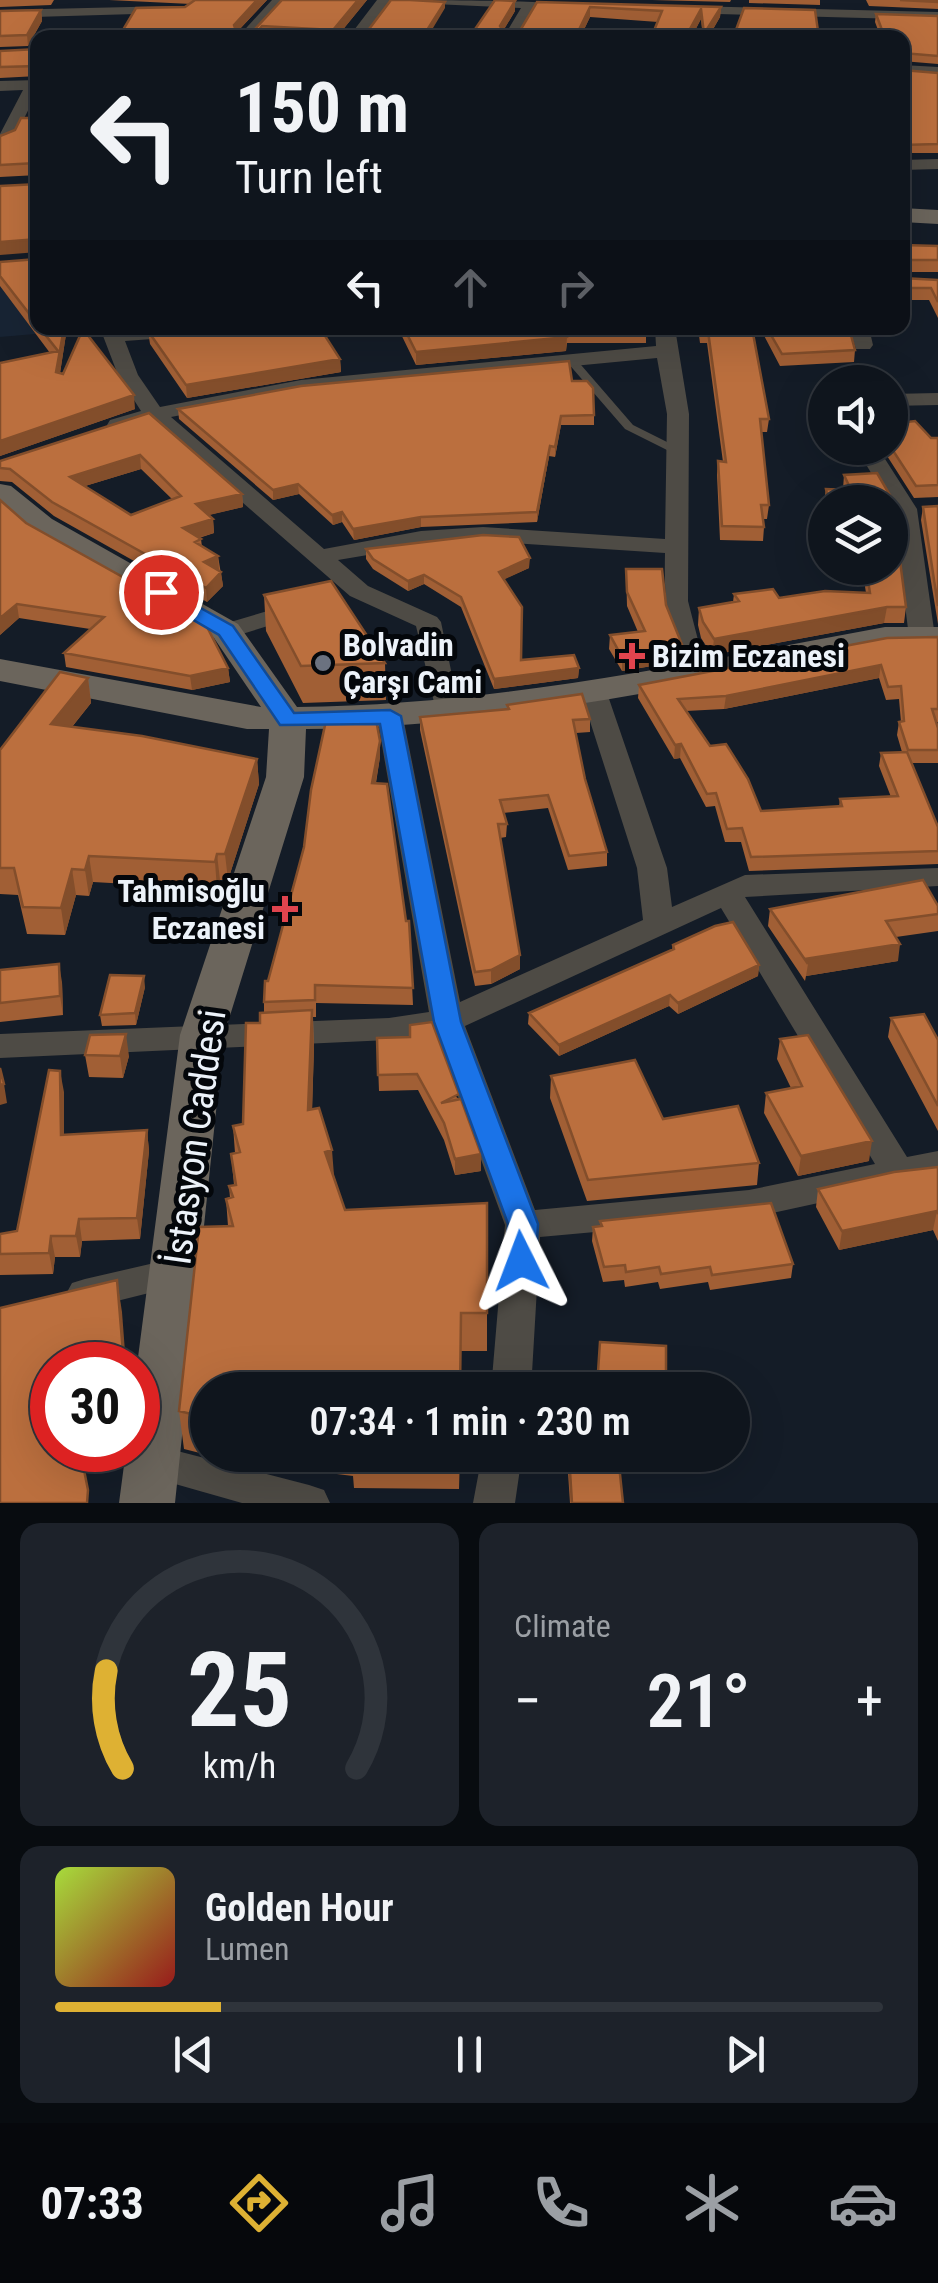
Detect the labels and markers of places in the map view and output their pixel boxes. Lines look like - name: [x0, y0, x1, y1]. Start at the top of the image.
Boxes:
- pin: [119, 550, 204, 635]
- place label: Bolvadin Çarşı Cami: [343, 626, 482, 701]
- place label: Bizim Eczanesi: [652, 637, 845, 675]
- marker: Bizim Eczanesi: [621, 645, 643, 667]
- marker: Bolvadin Çarşı Cami: [312, 652, 334, 674]
- place label: Tahmisoğlu Eczanesi: [117, 872, 265, 947]
- marker: Tahmisoğlu Eczanesi: [274, 898, 296, 920]

